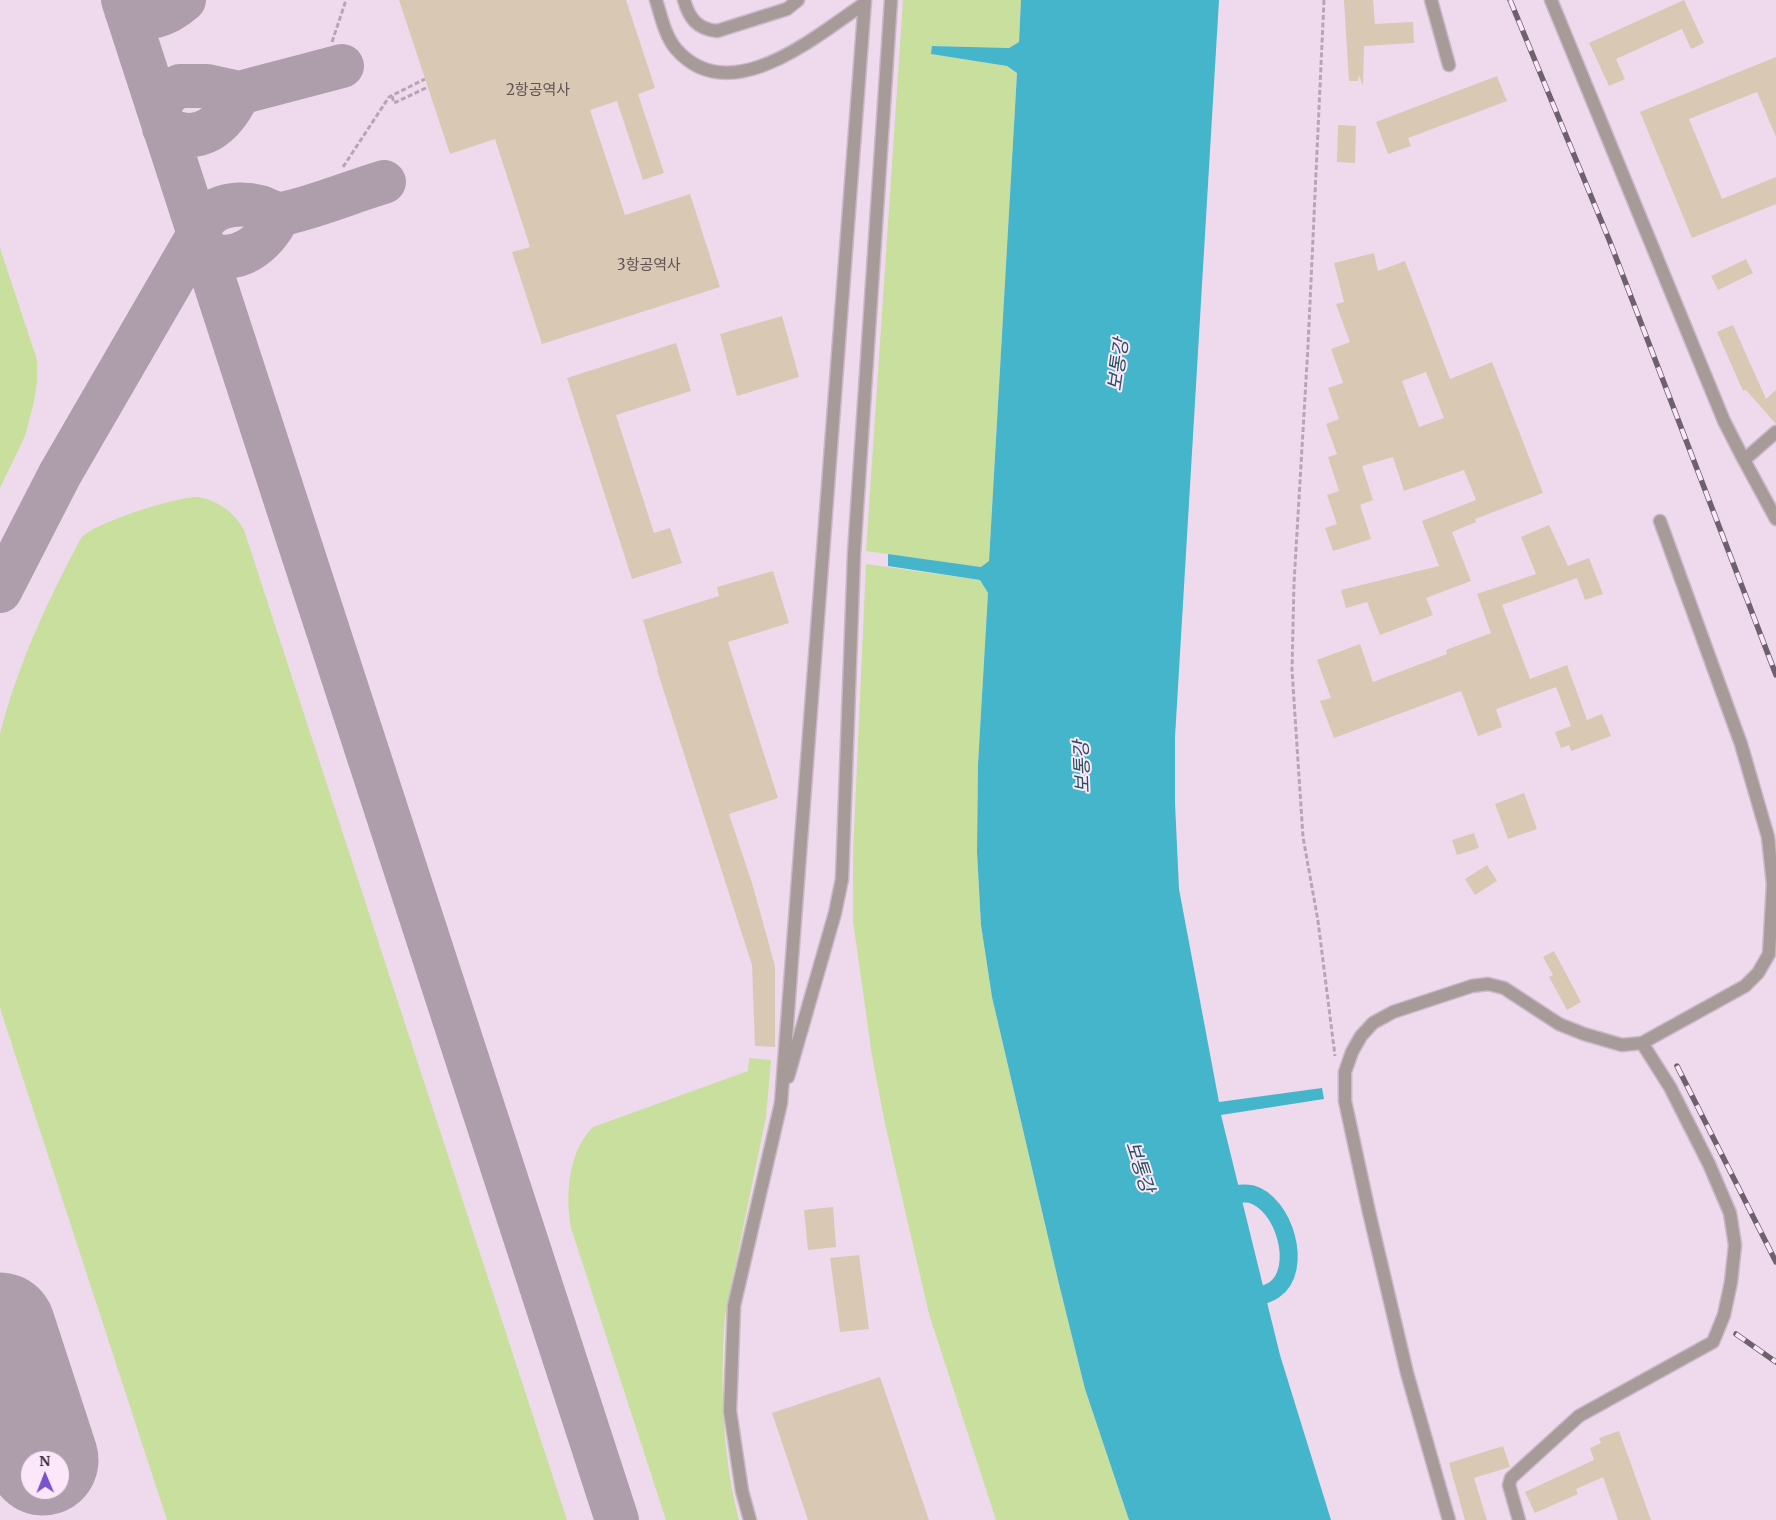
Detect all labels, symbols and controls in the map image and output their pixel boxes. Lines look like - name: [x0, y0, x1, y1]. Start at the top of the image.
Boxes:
- house number: 2항공역사: [506, 82, 570, 100]
- house number: 3항공역사: [617, 257, 681, 275]
- water label: 보통강: [1104, 337, 1134, 393]
- water label: 보통강: [1071, 740, 1095, 794]
- water label: 보통강: [1120, 1139, 1158, 1195]
- north arrow: [20, 1450, 70, 1500]
- text: N: [39, 1452, 50, 1470]

